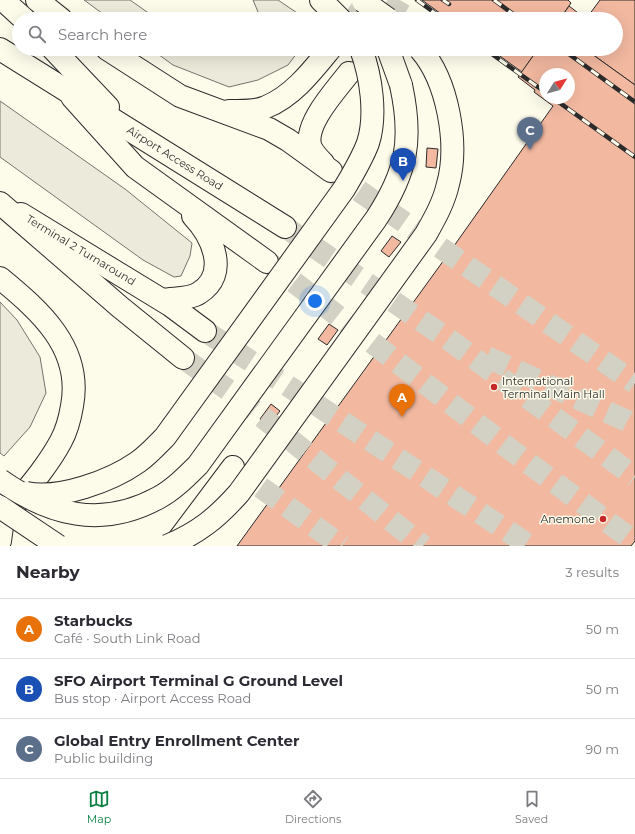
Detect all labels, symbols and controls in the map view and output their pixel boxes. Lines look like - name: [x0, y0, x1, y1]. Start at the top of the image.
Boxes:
- search box: [12, 12, 623, 56]
- icon: search: [26, 23, 48, 45]
- text: Search here: [58, 25, 147, 44]
- north arrow: [539, 68, 575, 104]
- pin: C: [517, 117, 543, 150]
- street label: Airport Access Road: [124, 123, 226, 193]
- pin: B: [390, 148, 416, 181]
- street label: Terminal 2 Turnaround: [24, 212, 138, 288]
- your location: [305, 291, 325, 311]
- place label: International Terminal Main Hall: [502, 374, 605, 401]
- marker: International Terminal Main Hall: [489, 382, 499, 392]
- pin: A: [389, 384, 415, 417]
- place label: Anemone: [540, 512, 595, 526]
- marker: Anemone: [598, 514, 608, 524]
- text: Nearby: [16, 562, 80, 582]
- text: 3 results: [565, 564, 619, 580]
- text: Starbucks: [54, 611, 132, 630]
- text: A: [24, 621, 34, 637]
- text: 50 m: [586, 621, 619, 637]
- text: Café · South Link Road: [54, 630, 200, 646]
- text: SFO Airport Terminal G Ground Level: [54, 671, 343, 690]
- text: B: [24, 681, 34, 697]
- text: 50 m: [586, 681, 619, 697]
- text: Bus stop · Airport Access Road: [54, 690, 251, 706]
- text: Global Entry Enrollment Center: [54, 731, 299, 750]
- text: C: [24, 741, 34, 757]
- text: 90 m: [585, 741, 619, 757]
- text: Public building: [54, 750, 153, 766]
- tab: Map: [87, 788, 111, 826]
- tab: Directions: [285, 788, 341, 826]
- tab: Saved: [515, 788, 548, 826]

